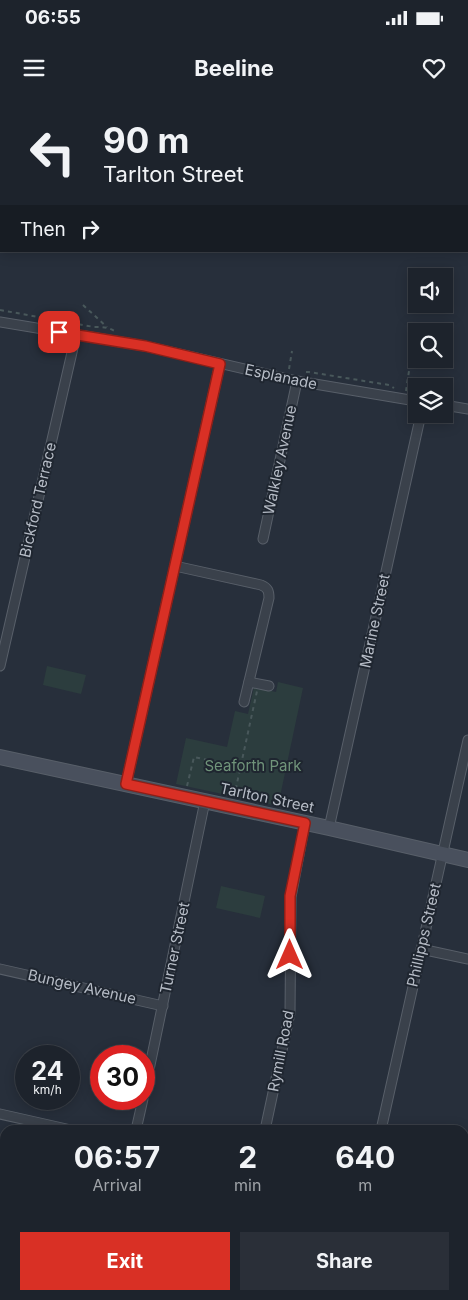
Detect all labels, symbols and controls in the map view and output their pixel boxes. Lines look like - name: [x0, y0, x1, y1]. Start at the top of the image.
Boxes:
- text: 06:55: [25, 6, 81, 29]
- icon: menu: [20, 54, 48, 82]
- icon: heart: [420, 54, 448, 82]
- text: Beeline: [194, 55, 274, 81]
- text: 90 m: [103, 119, 190, 161]
- icon: left: [20, 120, 85, 185]
- text: Tarlton Street: [103, 161, 244, 187]
- icon: right: [76, 215, 104, 243]
- text: Then: [20, 218, 66, 241]
- map controls: [408, 268, 453, 423]
- button: sound: [408, 268, 453, 313]
- pin: [38, 311, 80, 353]
- icon: arrive: [45, 318, 73, 346]
- button: search: [408, 323, 453, 368]
- street label: Esplanade: [243, 360, 319, 393]
- button: layers: [408, 378, 453, 423]
- street label: Walkley Avenue: [259, 403, 300, 517]
- street label: Bickford Terrace: [15, 440, 60, 559]
- street label: Marine Street: [355, 572, 394, 670]
- park label: Seaforth Park: [204, 756, 302, 775]
- street label: Tarlton Street: [218, 778, 316, 817]
- street label: Phillipps Street: [402, 881, 445, 989]
- street label: Turner Street: [156, 900, 194, 995]
- position arrow: [263, 928, 315, 980]
- street label: Bungey Avenue: [26, 965, 138, 1008]
- street label: Rymill Road: [263, 1009, 298, 1093]
- speed limit sign: 30: [90, 1045, 155, 1110]
- text: 24: [31, 1056, 64, 1086]
- text: km/h: [33, 1082, 62, 1097]
- text: 06:57: [74, 1139, 160, 1175]
- text: 2: [238, 1139, 257, 1175]
- text: 640: [335, 1139, 395, 1175]
- text: Arrival: [92, 1175, 142, 1195]
- text: min: [234, 1175, 261, 1195]
- text: m: [358, 1175, 372, 1195]
- button: Exit: [20, 1232, 230, 1290]
- button: Share: [240, 1232, 449, 1290]

